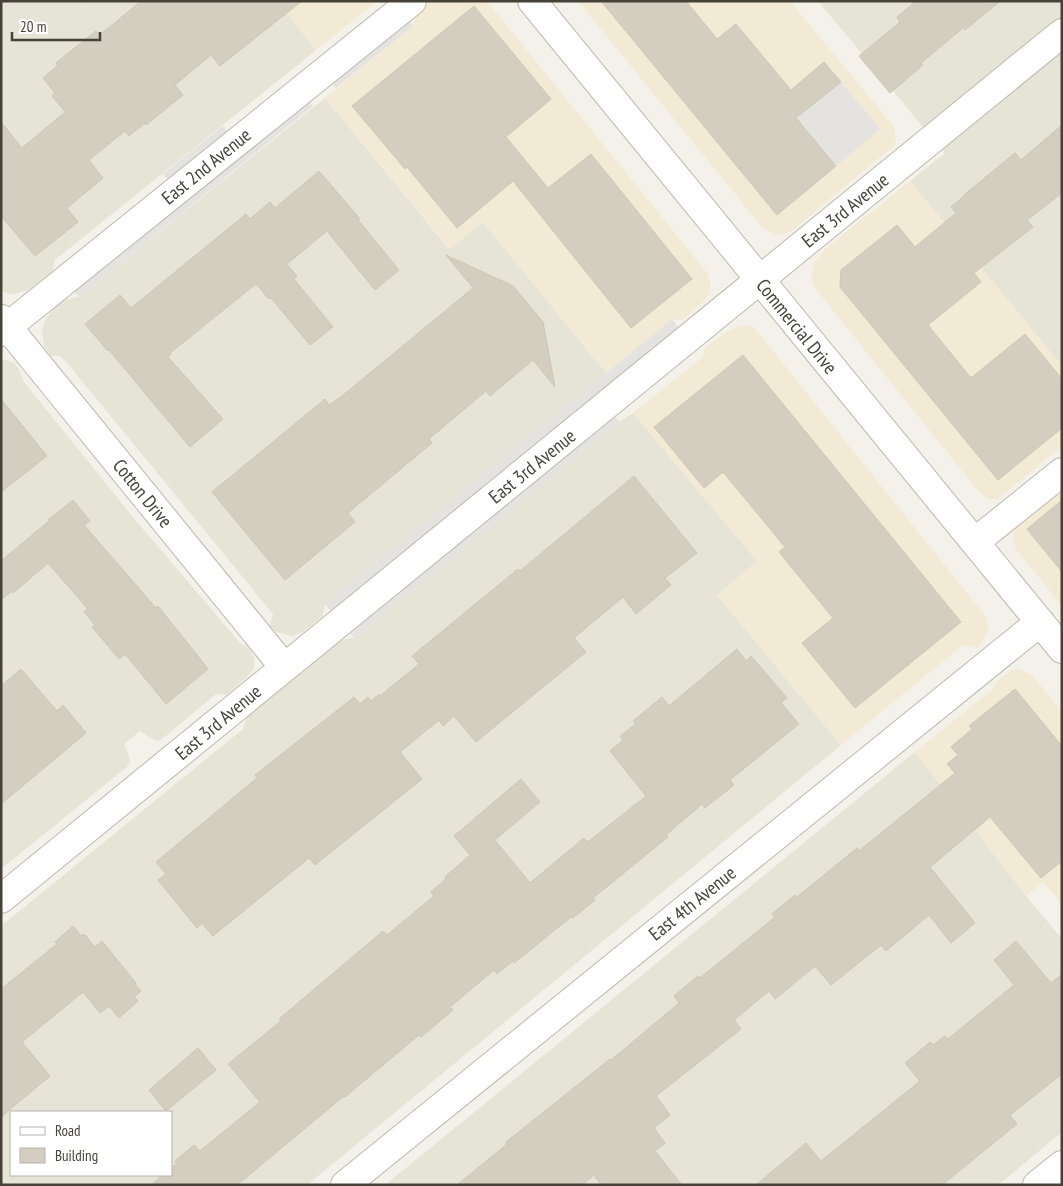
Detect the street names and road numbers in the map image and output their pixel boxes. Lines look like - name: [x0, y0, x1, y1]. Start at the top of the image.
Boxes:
- street label: East 2nd Avenue: [156, 123, 256, 209]
- street label: East 3rd Avenue: [797, 168, 893, 252]
- street label: Commercial Drive: [751, 274, 843, 379]
- street label: East 3rd Avenue: [484, 424, 580, 508]
- street label: Cotton Drive: [108, 454, 178, 532]
- street label: East 3rd Avenue: [170, 679, 266, 765]
- street label: East 4th Avenue: [644, 861, 741, 945]

